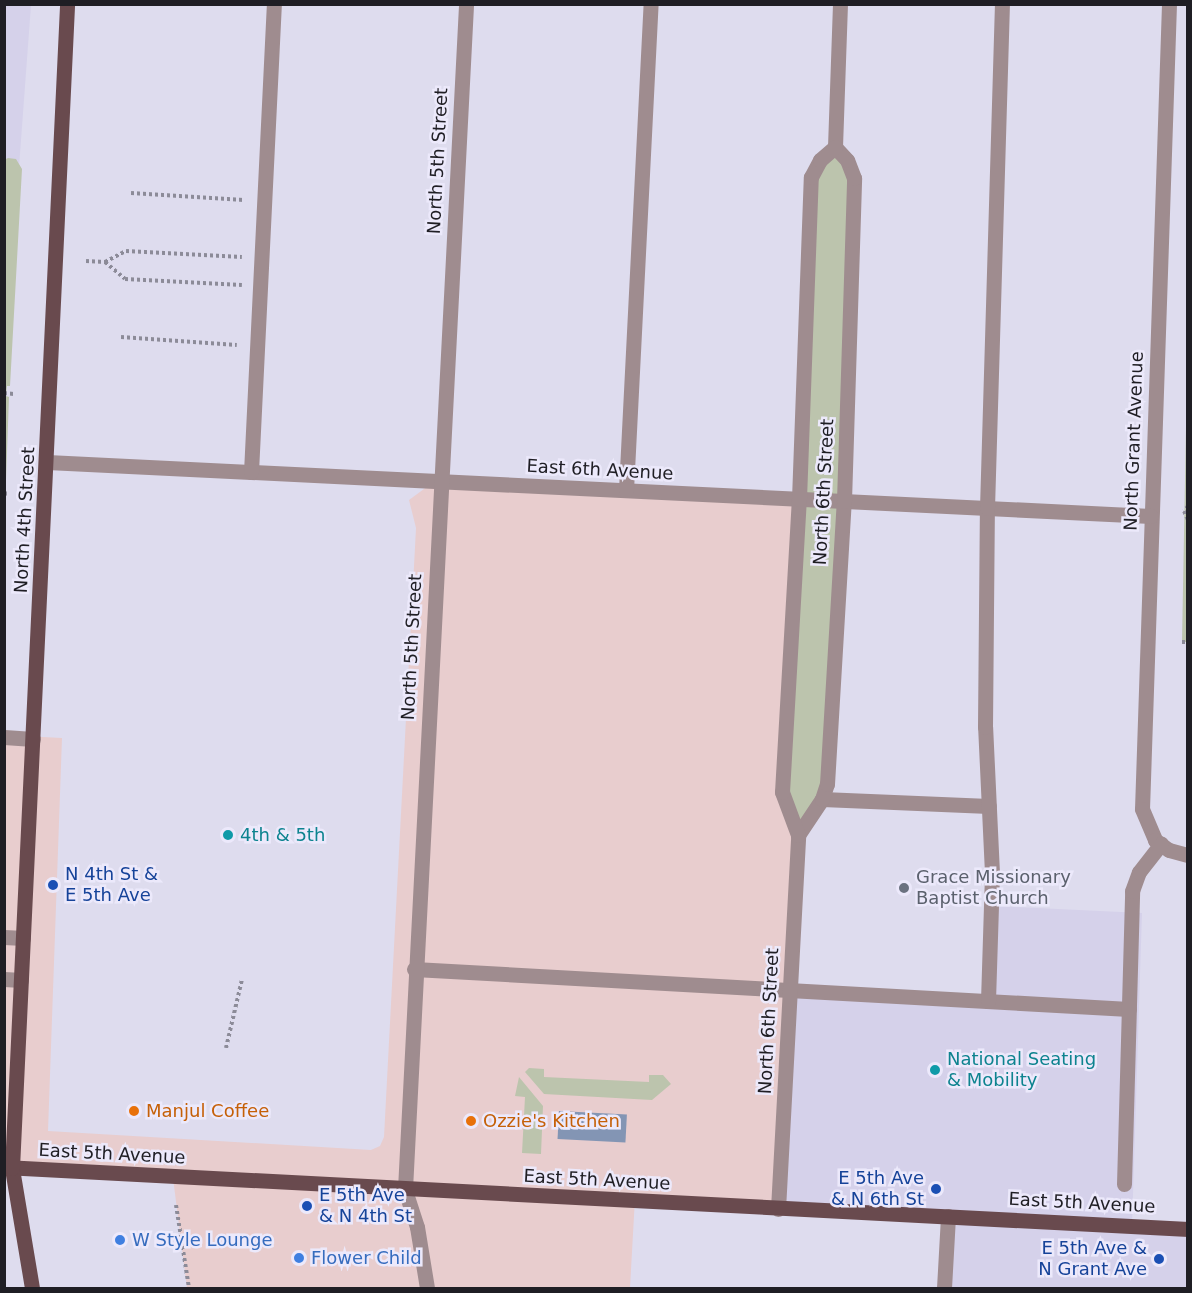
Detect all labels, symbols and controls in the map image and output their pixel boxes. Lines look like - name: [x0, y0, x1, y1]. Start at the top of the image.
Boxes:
- street label: North 5th Street: [423, 87, 453, 235]
- street label: North Grant Avenue: [1120, 351, 1148, 531]
- street label: North 6th Street: [809, 418, 839, 566]
- street label: North 4th Street: [10, 446, 40, 594]
- street label: East 6th Avenue: [526, 455, 674, 485]
- street label: North 5th Street: [397, 573, 427, 721]
- place label: 4th & 5th: [240, 824, 325, 846]
- marker: 4th & 5th: [221, 828, 235, 842]
- place label: N 4th St & E 5th Ave: [65, 864, 158, 906]
- place label: Grace Missionary Baptist Church: [916, 867, 1071, 910]
- marker: N 4th St & E 5th Ave: [46, 878, 60, 892]
- marker: Grace Missionary Baptist Church: [897, 881, 911, 895]
- street label: North 6th Street: [754, 947, 784, 1095]
- place label: National Seating & Mobility: [947, 1049, 1096, 1092]
- marker: National Seating & Mobility: [928, 1063, 942, 1077]
- place label: Manjul Coffee: [146, 1100, 269, 1122]
- marker: Manjul Coffee: [127, 1104, 141, 1118]
- place label: Ozzie's Kitchen: [483, 1110, 620, 1132]
- marker: Ozzie's Kitchen: [464, 1114, 478, 1128]
- street label: East 5th Avenue: [38, 1139, 186, 1169]
- street label: East 5th Avenue: [523, 1165, 671, 1195]
- place label: E 5th Ave & N 6th St: [831, 1168, 924, 1210]
- marker: E 5th Ave & N 6th St: [929, 1182, 943, 1196]
- place label: E 5th Ave & N 4th St: [319, 1185, 412, 1228]
- street label: East 5th Avenue: [1008, 1188, 1156, 1218]
- marker: E 5th Ave & N 4th St: [300, 1199, 314, 1213]
- place label: W Style Lounge: [132, 1229, 272, 1251]
- marker: W Style Lounge: [113, 1233, 127, 1247]
- place label: E 5th Ave & N Grant Ave: [1038, 1238, 1147, 1280]
- place label: Flower Child: [311, 1247, 422, 1269]
- marker: Flower Child: [292, 1251, 306, 1265]
- marker: E 5th Ave & N Grant Ave: [1152, 1252, 1166, 1266]

